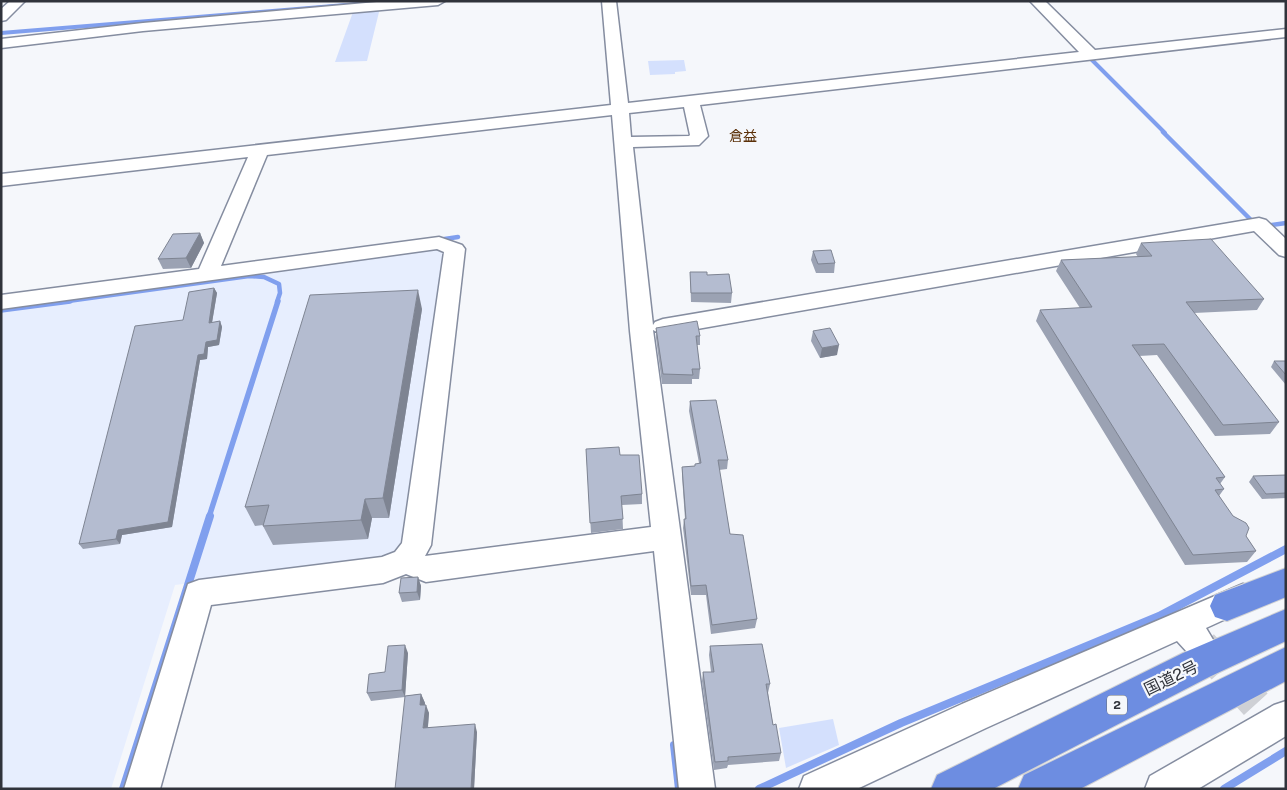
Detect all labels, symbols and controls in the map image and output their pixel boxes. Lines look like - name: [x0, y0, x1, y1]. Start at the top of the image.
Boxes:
- district label: 倉益: [729, 128, 757, 144]
- street label: 国道2号: [1141, 657, 1201, 699]
- road number: 2: [1107, 696, 1127, 714]

